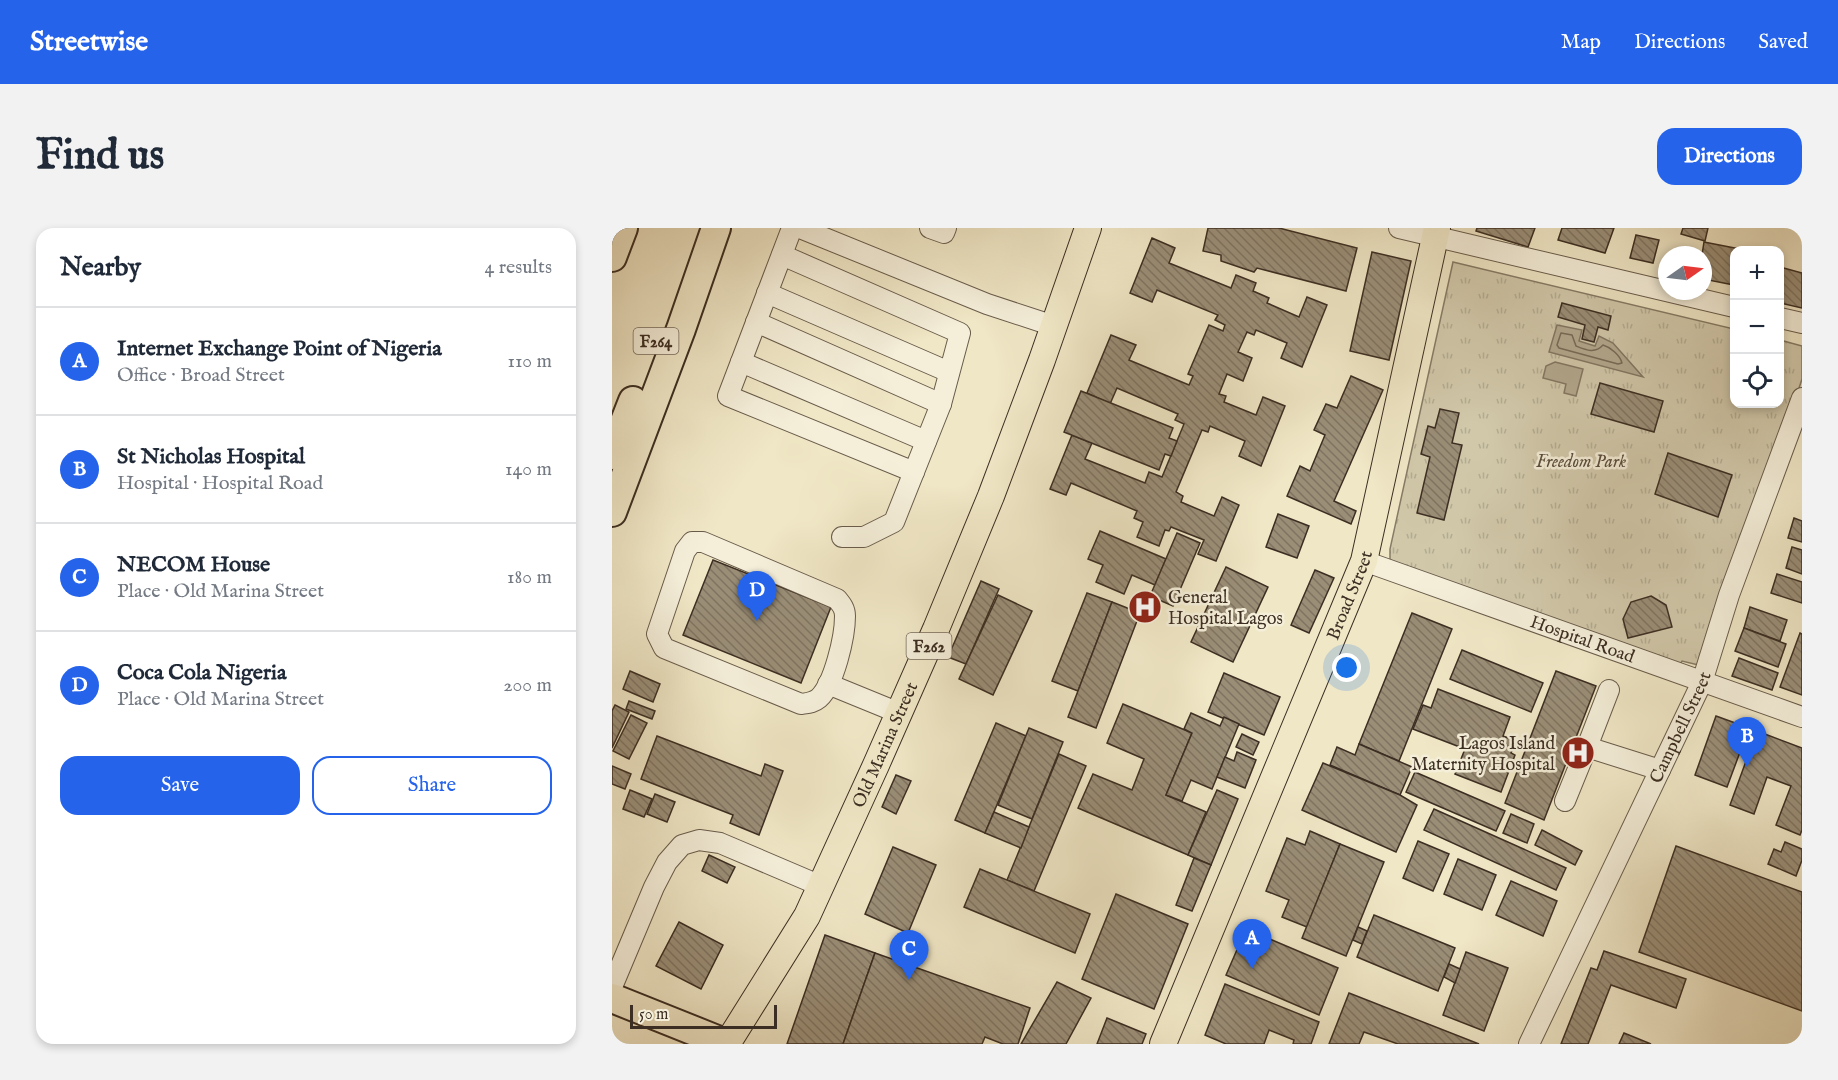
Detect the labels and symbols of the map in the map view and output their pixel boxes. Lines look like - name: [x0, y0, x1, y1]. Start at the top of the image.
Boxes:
- north arrow: [1658, 246, 1712, 300]
- road number: F264: [634, 328, 678, 354]
- park label: Freedom Park: [1536, 451, 1626, 474]
- street label: Broad Street: [1322, 549, 1379, 644]
- pin: D: [738, 572, 776, 621]
- place label: General Hospital Lagos: [1168, 587, 1283, 631]
- hospital icon: General Hospital Lagos: [1127, 589, 1163, 625]
- street label: Hospital Road: [1527, 611, 1638, 670]
- road number: F262: [906, 633, 952, 659]
- your location: [1332, 653, 1361, 682]
- street label: Campbell Street: [1645, 669, 1717, 787]
- street label: Old Marina Street: [848, 679, 924, 812]
- pin: B: [1728, 718, 1766, 767]
- place label: Lagos Island Maternity Hospital: [1411, 733, 1555, 777]
- hospital icon: Lagos Island Maternity Hospital: [1560, 735, 1596, 771]
- pin: A: [1232, 920, 1272, 969]
- pin: C: [890, 930, 928, 980]
- scale bar: [630, 1002, 777, 1030]

